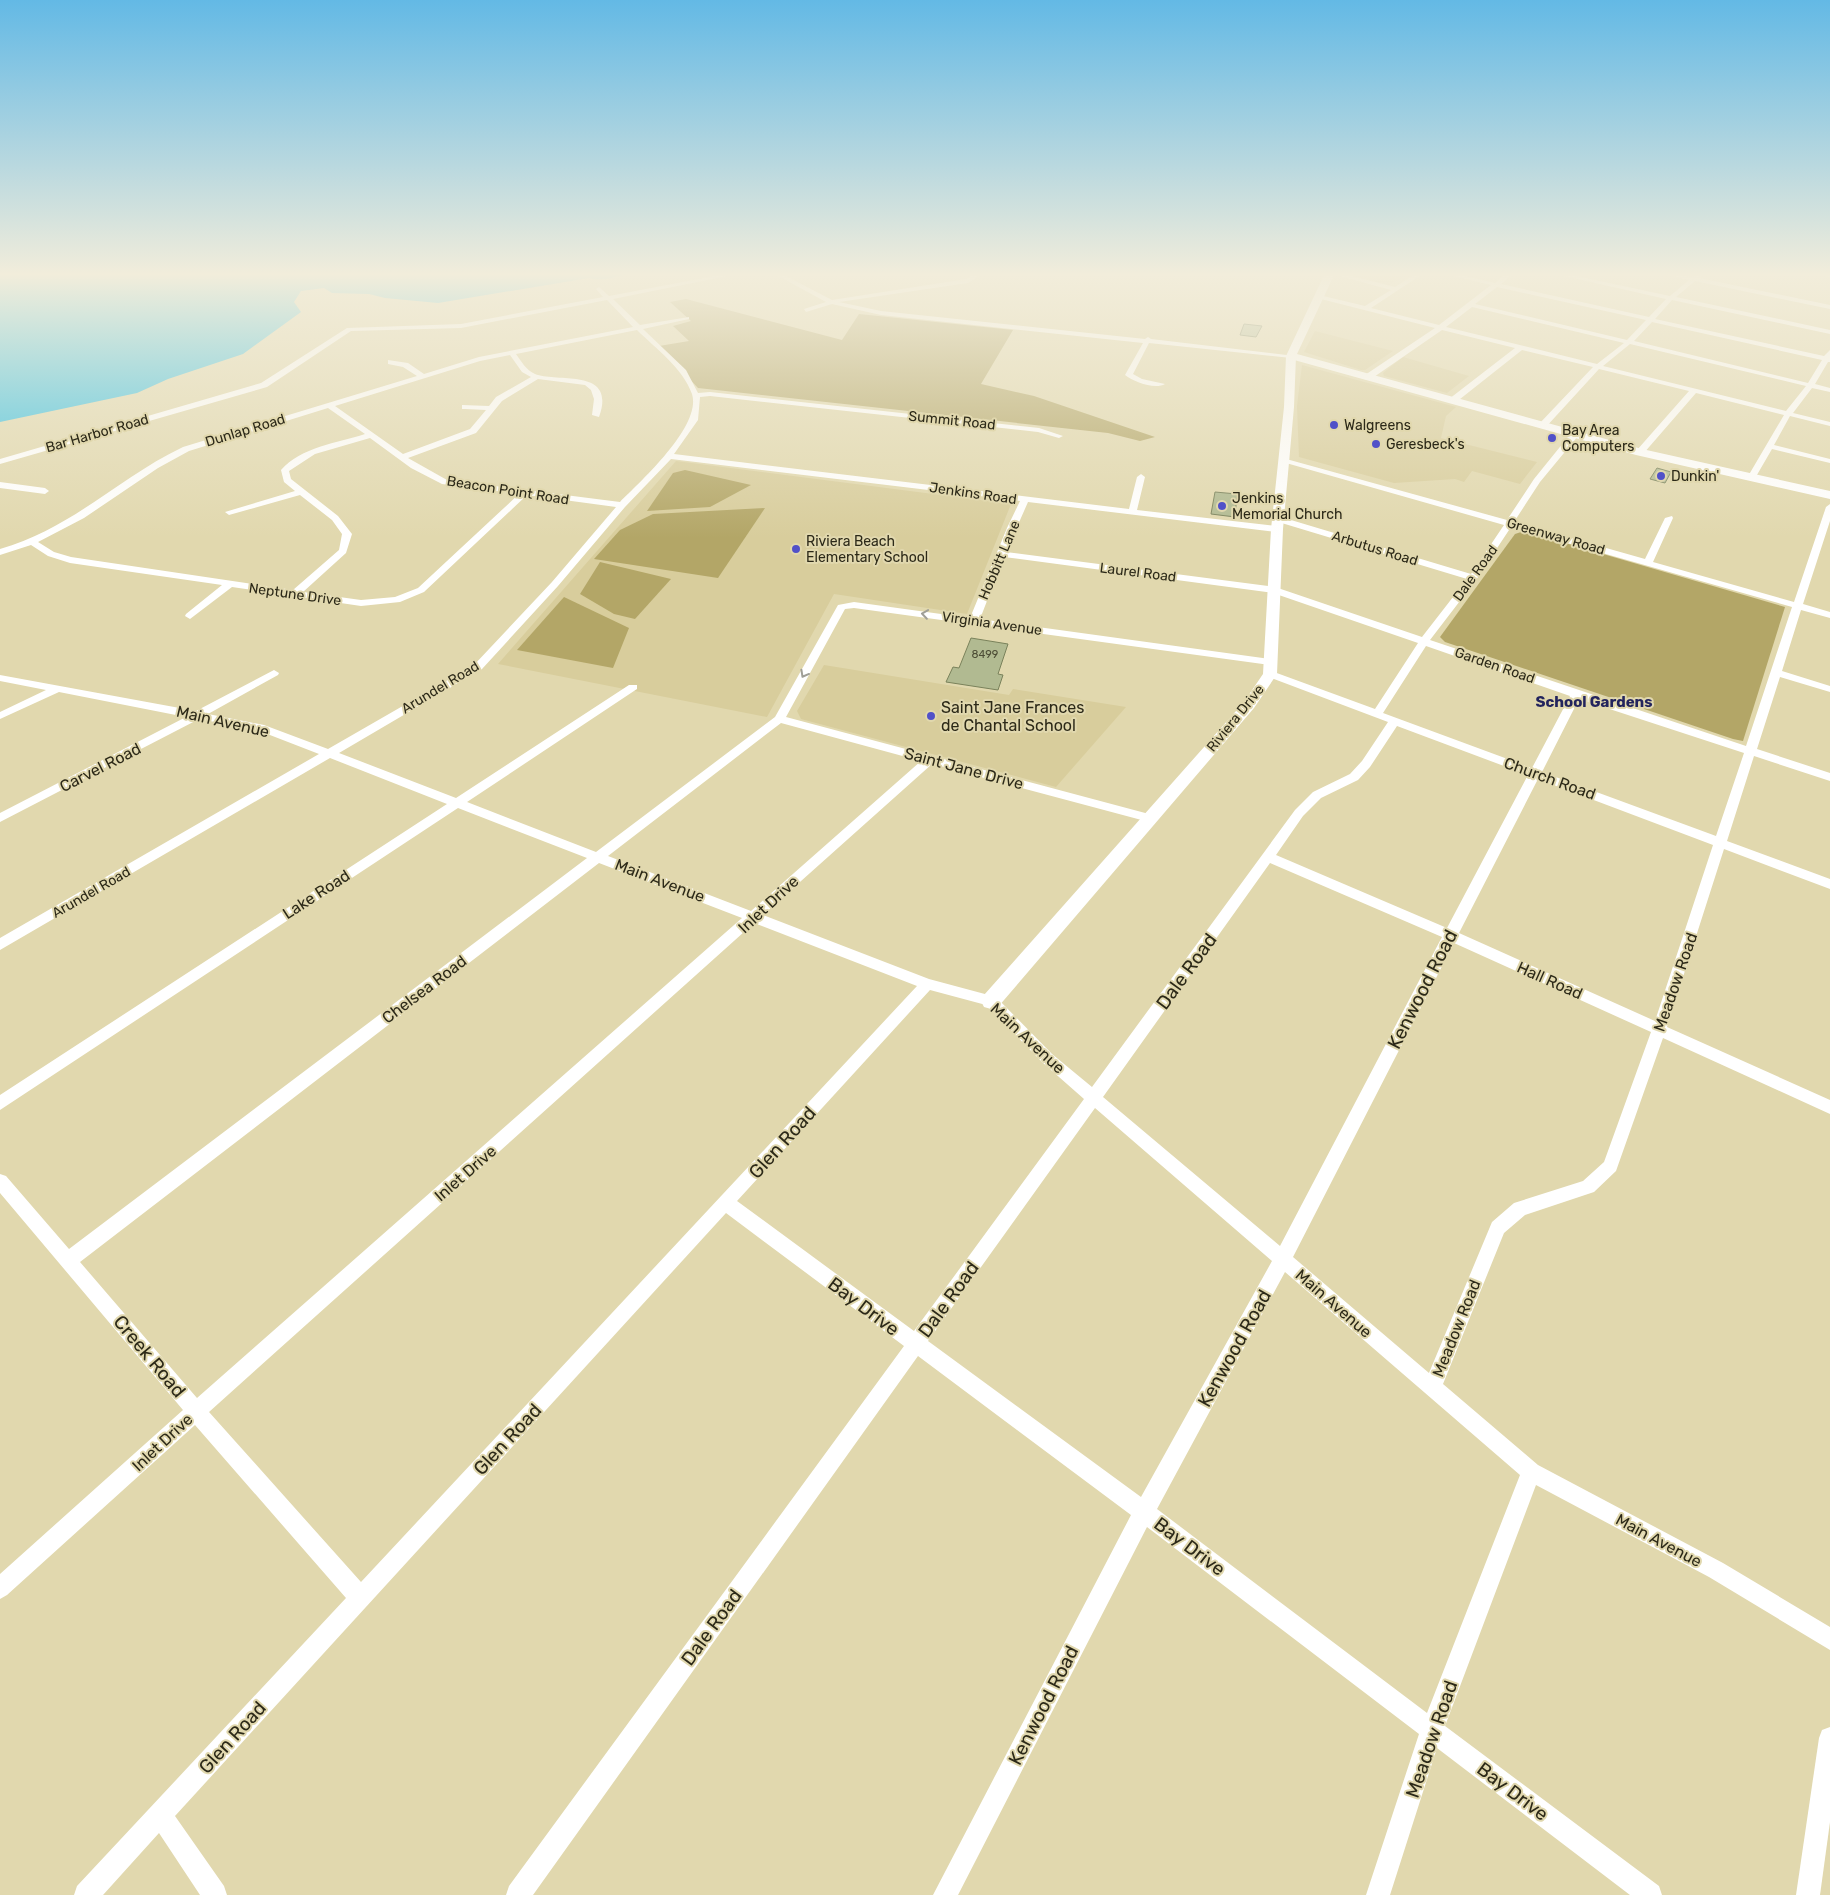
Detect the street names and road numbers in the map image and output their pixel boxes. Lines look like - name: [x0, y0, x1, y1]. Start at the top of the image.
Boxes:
- street label: Summit Road: [908, 407, 996, 434]
- street label: Dunlap Road: [203, 410, 287, 451]
- street label: Bar Harbor Road: [44, 411, 151, 456]
- street label: Beacon Point Road: [446, 472, 570, 509]
- street label: Jenkins Road: [928, 479, 1018, 508]
- street label: Greenway Road: [1505, 514, 1607, 559]
- street label: Hobbitt Lane: [975, 518, 1024, 602]
- street label: Arbutus Road: [1330, 527, 1420, 570]
- street label: Dale Road: [1449, 542, 1501, 605]
- street label: Laurel Road: [1099, 559, 1177, 586]
- street label: Neptune Drive: [248, 580, 342, 609]
- street label: Virginia Avenue: [941, 608, 1043, 639]
- street label: Garden Road: [1452, 644, 1537, 687]
- street label: Arundel Road: [398, 658, 482, 717]
- street label: Riviera Drive: [1203, 681, 1268, 755]
- street label: Main Avenue: [175, 702, 271, 741]
- street label: Carvel Road: [56, 739, 144, 796]
- street label: Saint Jane Drive: [902, 743, 1025, 794]
- street label: Church Road: [1501, 753, 1598, 804]
- street label: Main Avenue: [612, 855, 707, 906]
- street label: Arundel Road: [49, 863, 134, 922]
- street label: Lake Road: [279, 866, 354, 923]
- street label: Inlet Drive: [734, 872, 802, 937]
- street label: Kenwood Road: [1383, 926, 1462, 1053]
- street label: Dale Road: [1151, 929, 1222, 1014]
- street label: Meadow Road: [1650, 930, 1701, 1034]
- street label: Chelsea Road: [378, 951, 470, 1027]
- street label: Hall Road: [1514, 958, 1586, 1003]
- street label: Main Avenue: [987, 999, 1069, 1078]
- street label: Glen Road: [744, 1101, 821, 1183]
- street label: Inlet Drive: [431, 1141, 500, 1205]
- street label: Dale Road: [913, 1257, 984, 1342]
- street label: Main Avenue: [1292, 1265, 1376, 1342]
- street label: Bay Drive: [824, 1272, 904, 1341]
- street label: Meadow Road: [1428, 1277, 1485, 1380]
- street label: Kenwood Road: [1193, 1286, 1276, 1411]
- street label: Creek Road: [109, 1311, 191, 1402]
- street label: Glen Road: [468, 1399, 546, 1480]
- street label: Inlet Drive: [128, 1410, 196, 1475]
- street label: Main Avenue: [1613, 1510, 1705, 1571]
- street label: Bay Drive: [1150, 1512, 1230, 1581]
- street label: Dale Road: [676, 1585, 747, 1670]
- street label: Kenwood Road: [1004, 1642, 1083, 1769]
- street label: Meadow Road: [1401, 1677, 1462, 1801]
- street label: Glen Road: [194, 1696, 271, 1778]
- street label: Bay Drive: [1473, 1757, 1553, 1826]

